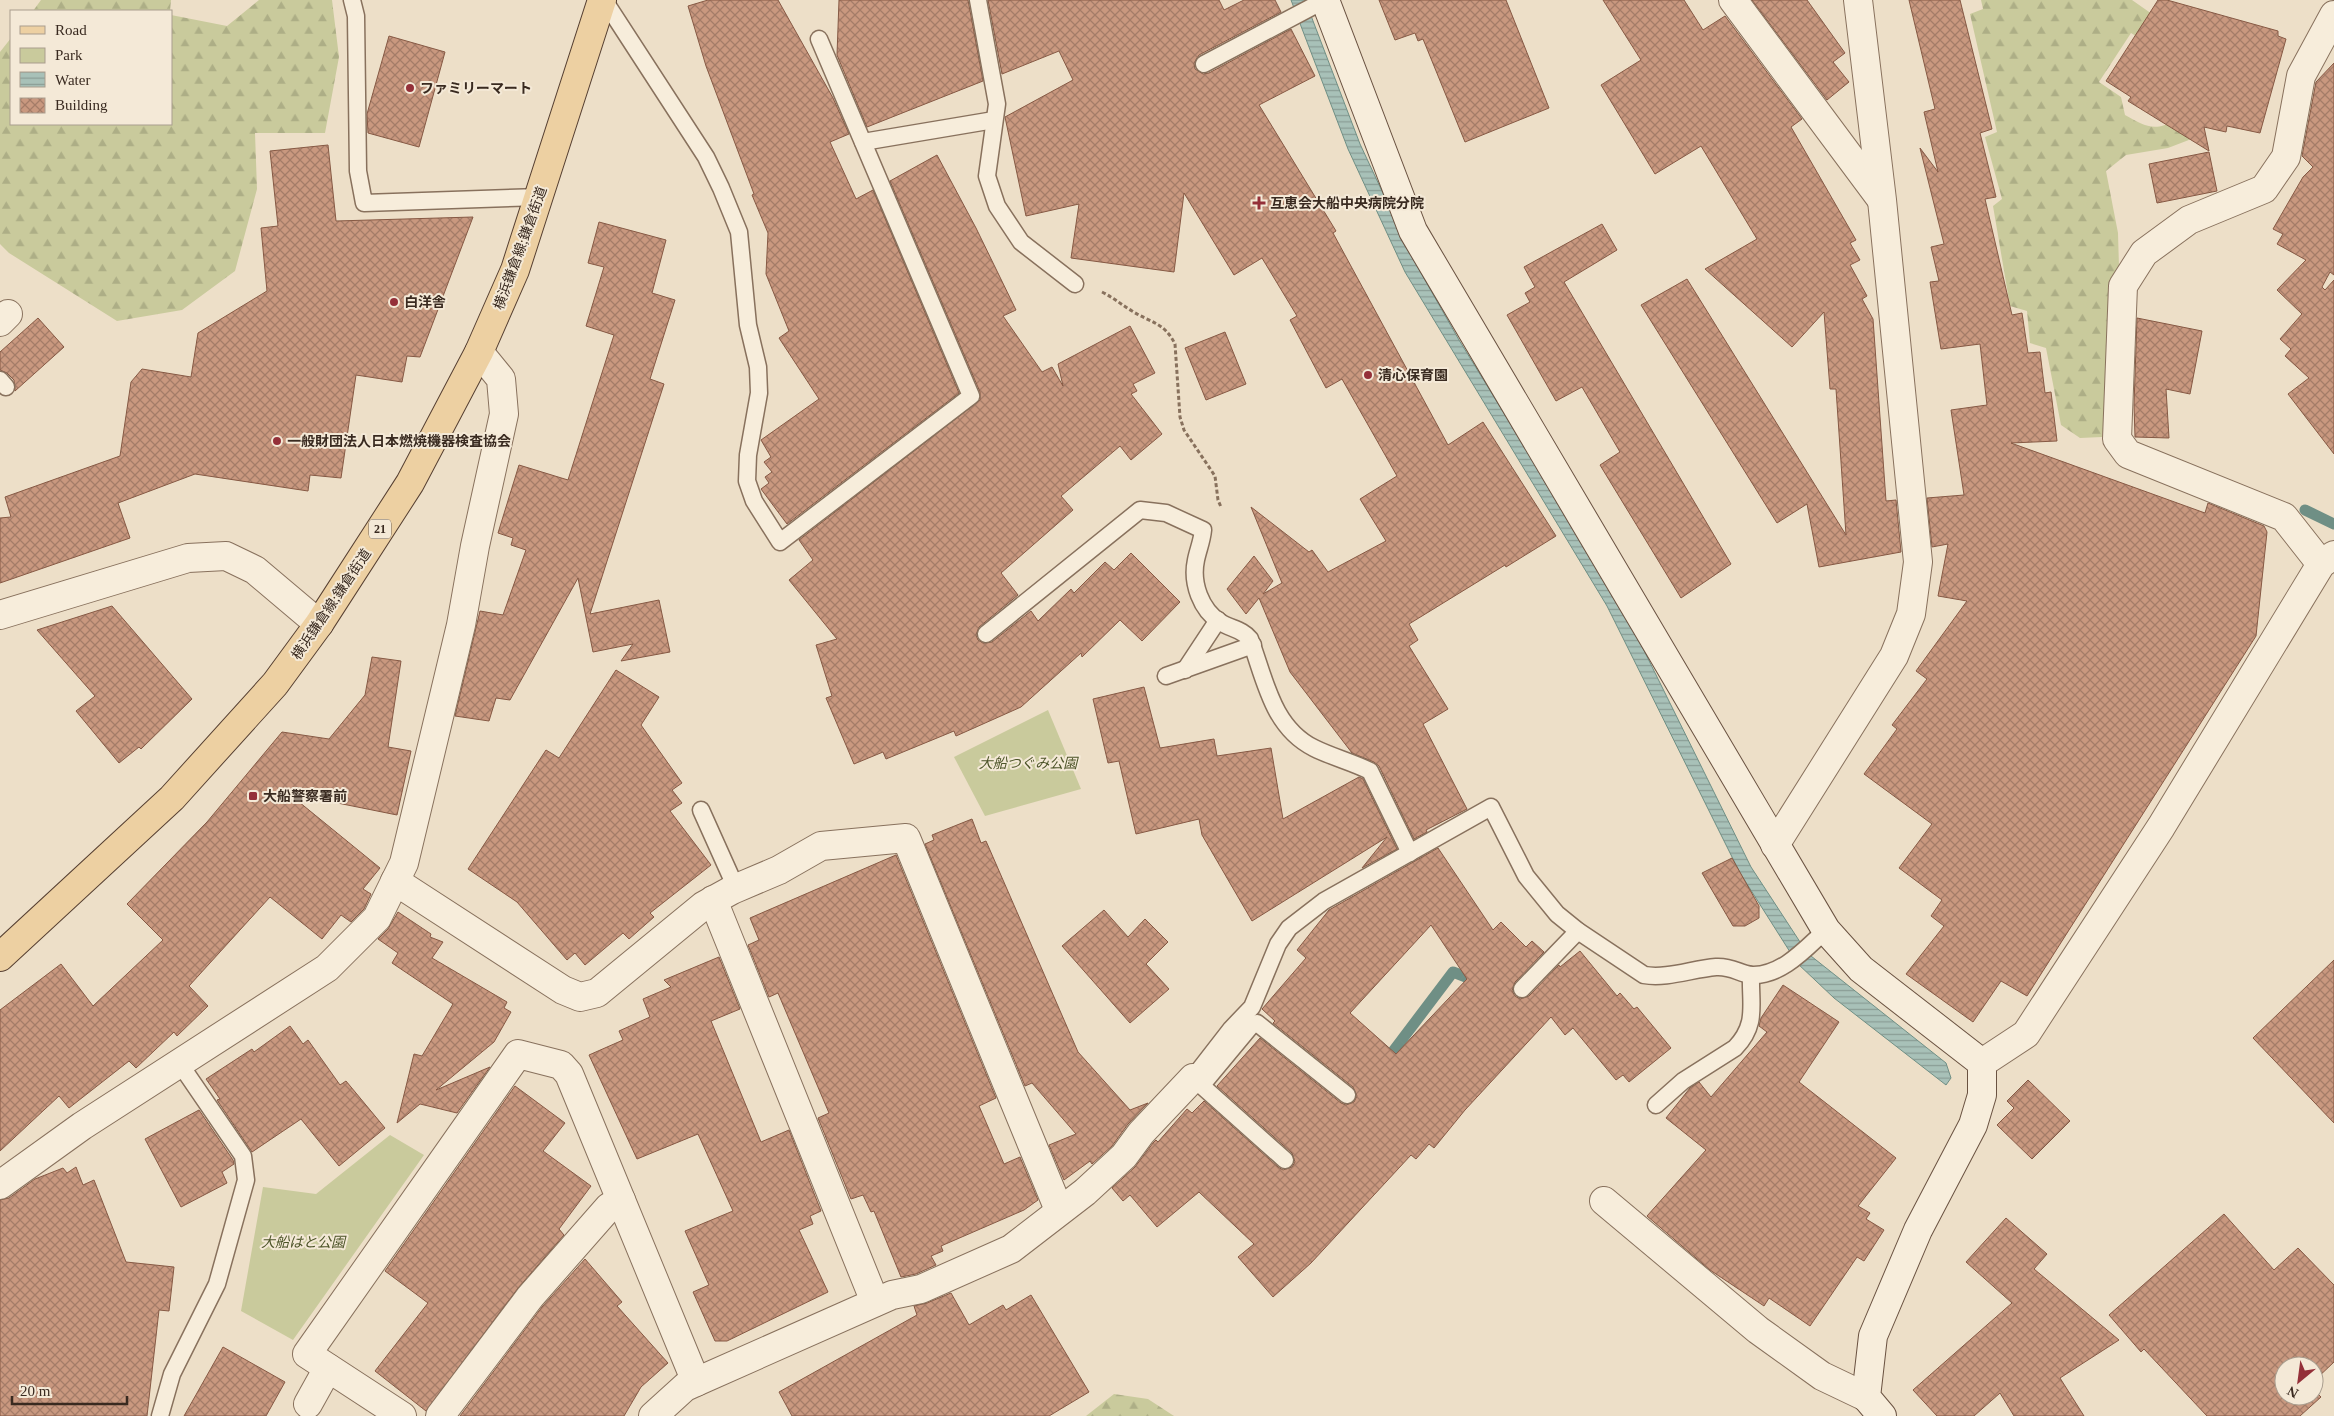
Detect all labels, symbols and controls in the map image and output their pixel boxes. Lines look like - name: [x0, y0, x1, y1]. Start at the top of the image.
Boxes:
- legend: [10, 10, 172, 125]
- text: Road: [55, 22, 87, 38]
- text: Park: [55, 47, 83, 63]
- text: Water: [55, 72, 90, 88]
- place label: ファミリーマート: [420, 81, 532, 96]
- marker: ファミリーマート: [404, 82, 416, 94]
- text: Building: [55, 97, 108, 113]
- street label: 横浜鎌倉線;鎌倉街道: [490, 184, 550, 312]
- marker: 互恵会大船中央病院分院: [1252, 196, 1266, 210]
- place label: 互恵会大船中央病院分院: [1270, 196, 1424, 211]
- place label: 白洋舎: [404, 294, 446, 310]
- marker: 白洋舎: [388, 296, 400, 308]
- place label: 清心保育園: [1378, 368, 1448, 383]
- marker: 清心保育園: [1362, 369, 1374, 381]
- place label: 一般財団法人日本燃焼機器検査協会: [287, 433, 511, 449]
- marker: 一般財団法人日本燃焼機器検査協会: [271, 435, 283, 447]
- road number: 21: [369, 520, 391, 538]
- street label: 横浜鎌倉線;鎌倉街道: [288, 546, 374, 662]
- park label: 大船つぐみ公園: [979, 756, 1079, 771]
- place label: 大船警察署前: [263, 788, 347, 804]
- marker: 大船警察署前: [247, 790, 259, 802]
- park label: 大船はと公園: [261, 1235, 347, 1250]
- north arrow: [2274, 1356, 2324, 1406]
- scale bar: [12, 1374, 128, 1406]
- text: 20 m: [20, 1383, 51, 1399]
- text: N: [2285, 1383, 2301, 1401]

